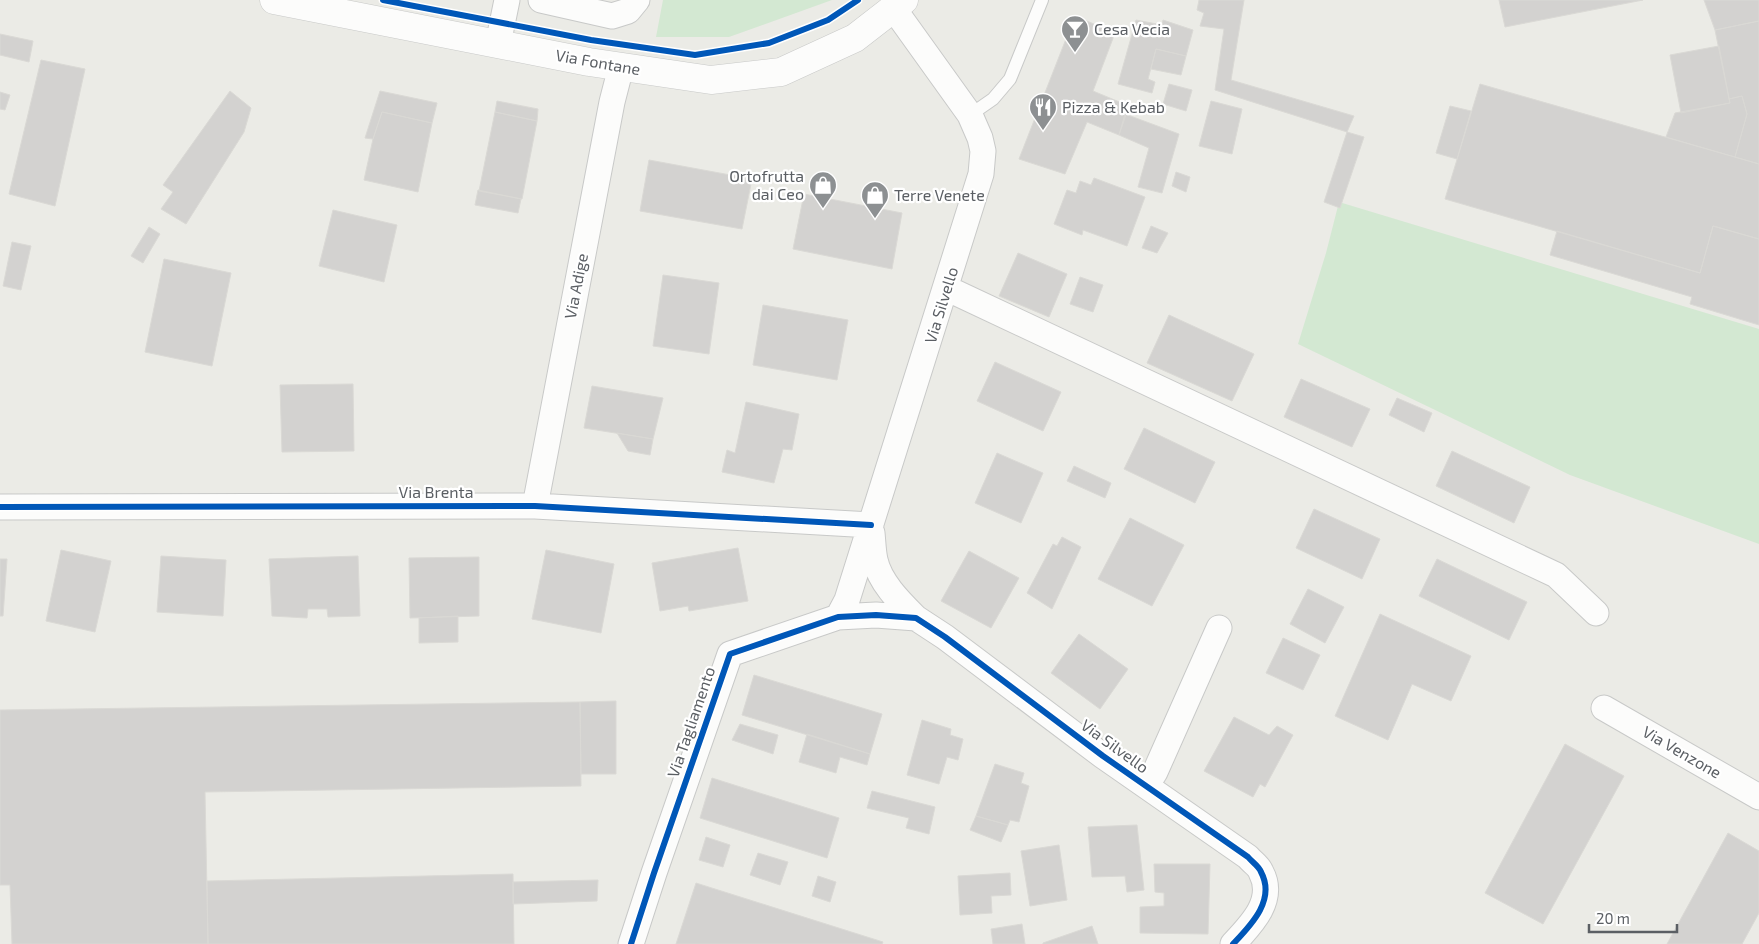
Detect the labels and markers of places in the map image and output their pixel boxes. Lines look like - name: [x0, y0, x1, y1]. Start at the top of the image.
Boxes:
- bar icon: Cesa Vecia: [1060, 14, 1090, 53]
- place label: Cesa Vecia: [1094, 19, 1170, 38]
- restaurant icon: Pizza & Kebab: [1028, 92, 1058, 131]
- place label: Pizza & Kebab: [1062, 97, 1165, 116]
- place label: Ortofrutta dai Ceo: [729, 166, 804, 203]
- shop icon: Ortofrutta dai Ceo: [808, 170, 838, 209]
- shop icon: Terre Venete: [860, 180, 890, 219]
- place label: Terre Venete: [894, 185, 985, 204]

